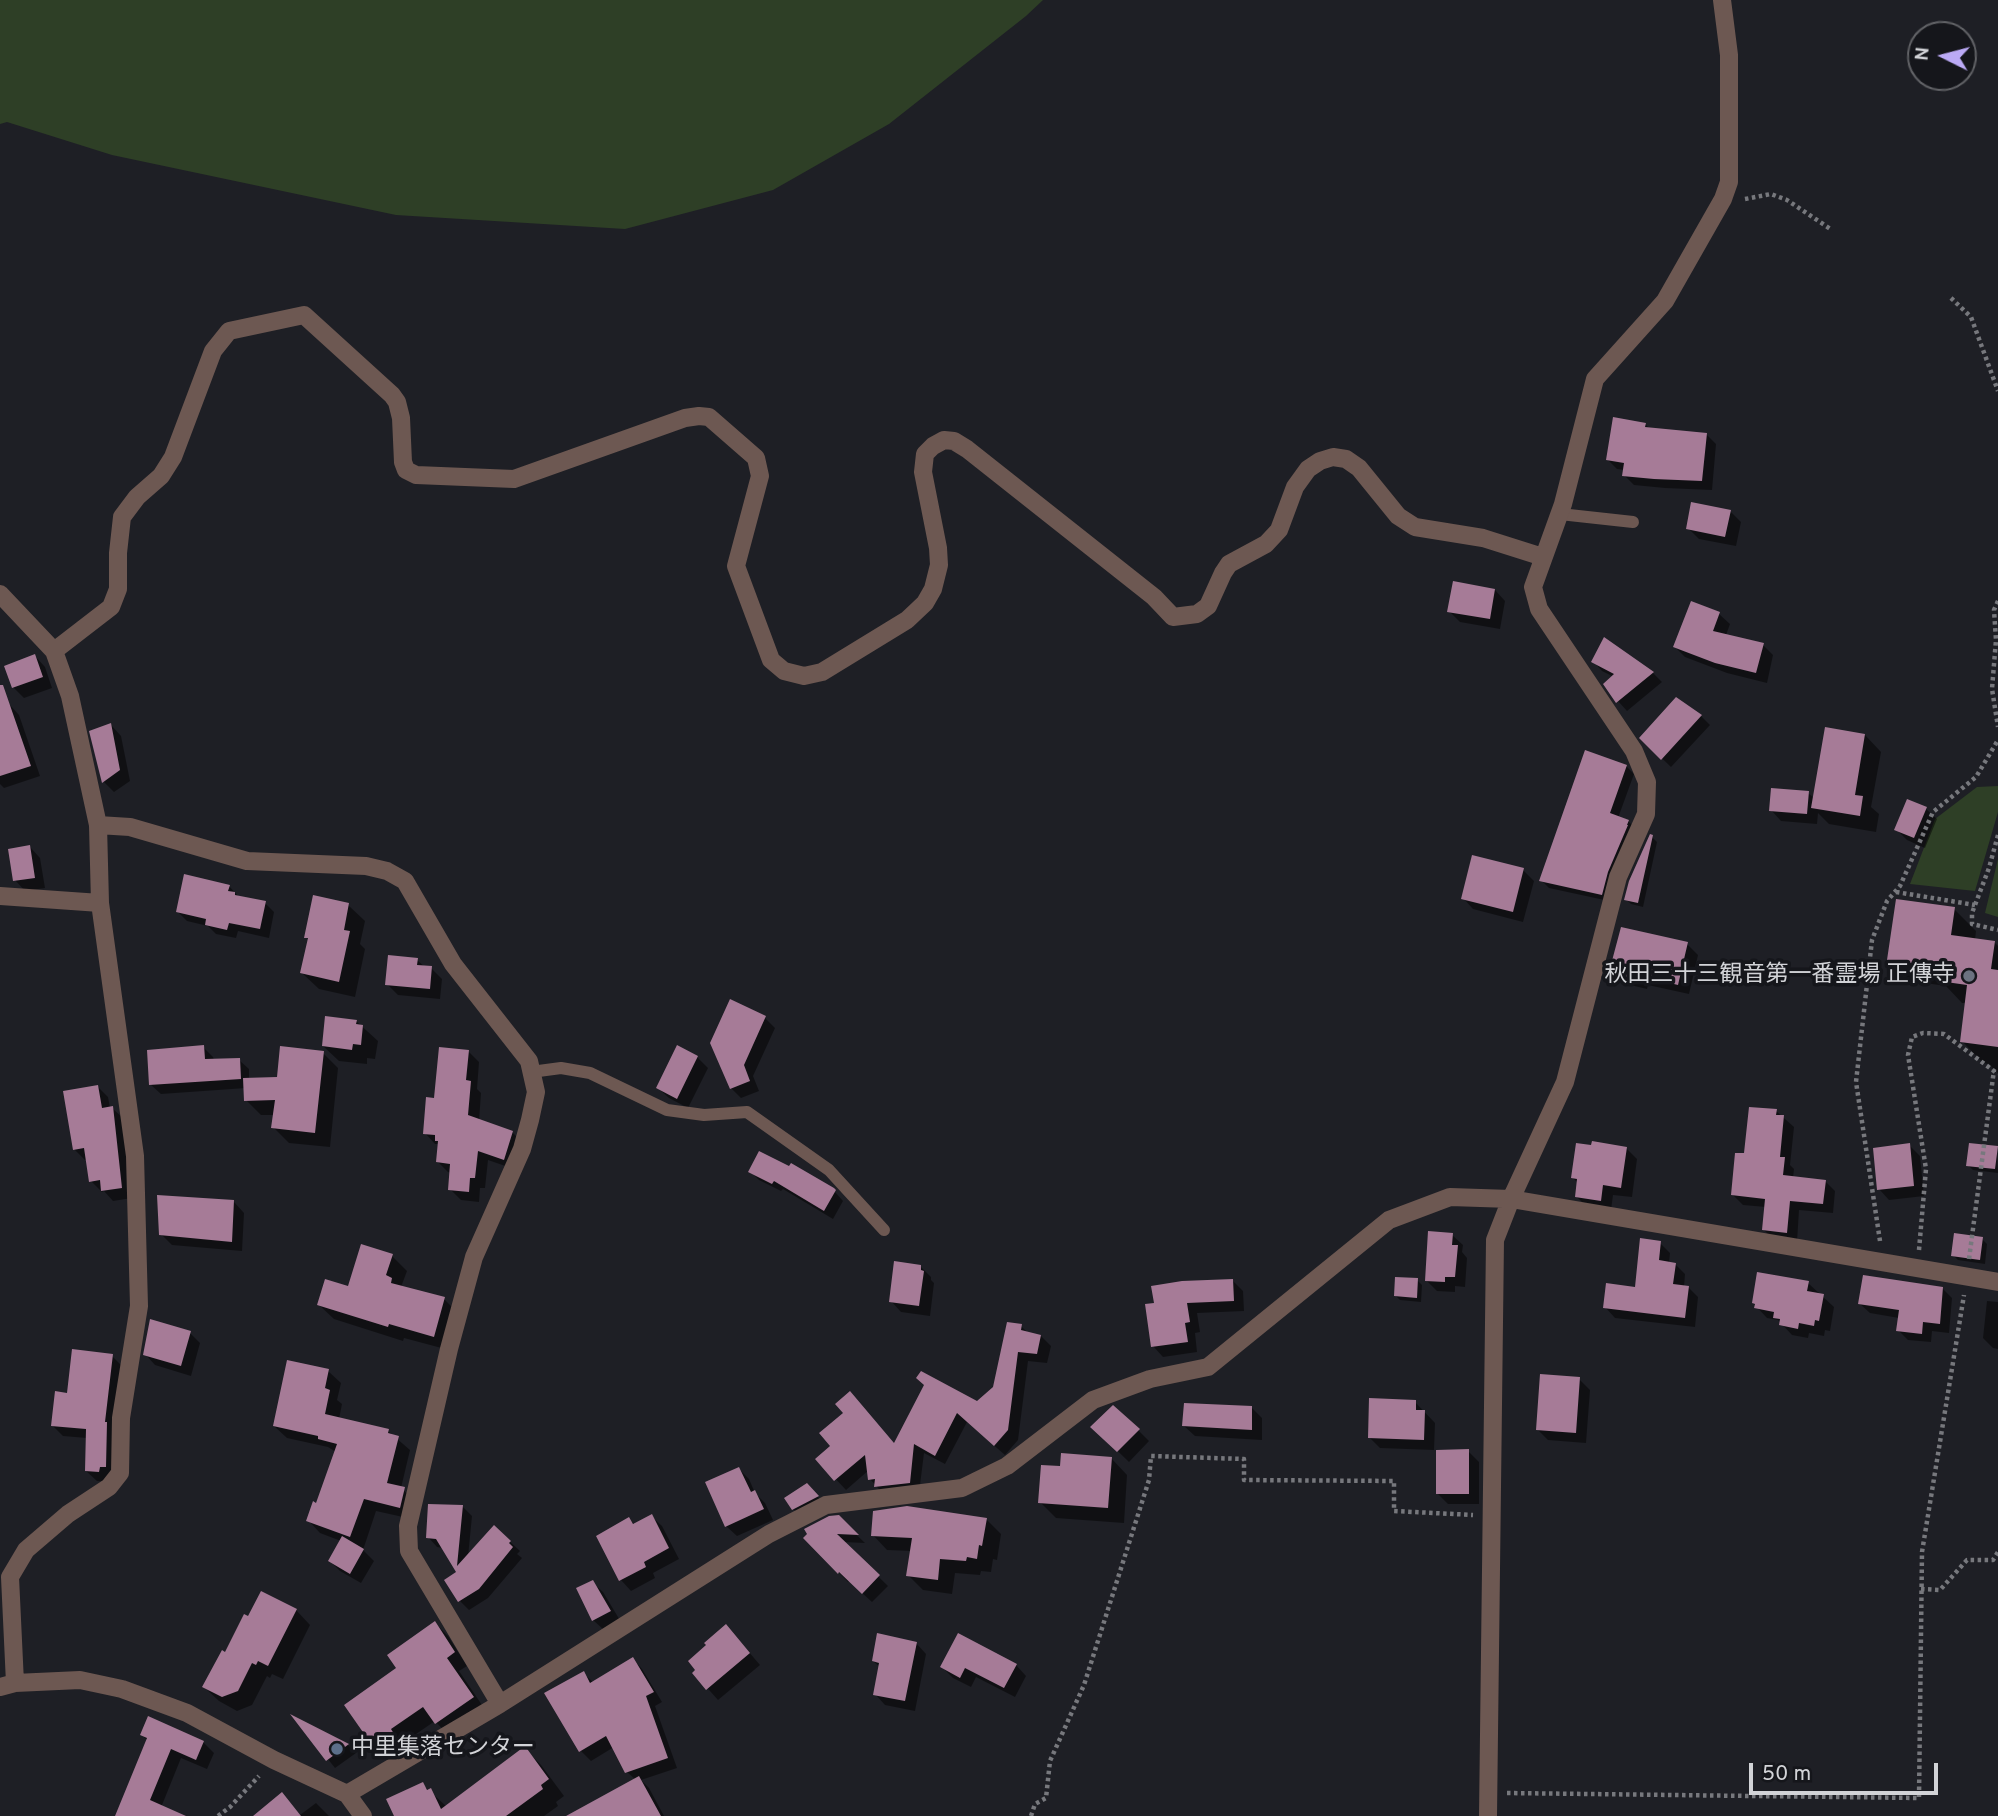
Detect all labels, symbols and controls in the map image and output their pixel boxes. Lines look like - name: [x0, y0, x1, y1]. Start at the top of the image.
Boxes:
- north arrow: [1907, 21, 1977, 91]
- text: N: [1910, 46, 1936, 62]
- place label: 秋田三十三観音第一番霊場 正傳寺: [1605, 962, 1955, 990]
- marker: 秋田三十三観音第一番霊場 正傳寺: [1961, 968, 1977, 984]
- place label: 中里集落センター: [351, 1735, 535, 1763]
- marker: 中里集落センター: [329, 1741, 345, 1757]
- scale bar: [1753, 1750, 1942, 1794]
- text: 50 m: [1762, 1761, 1811, 1788]

